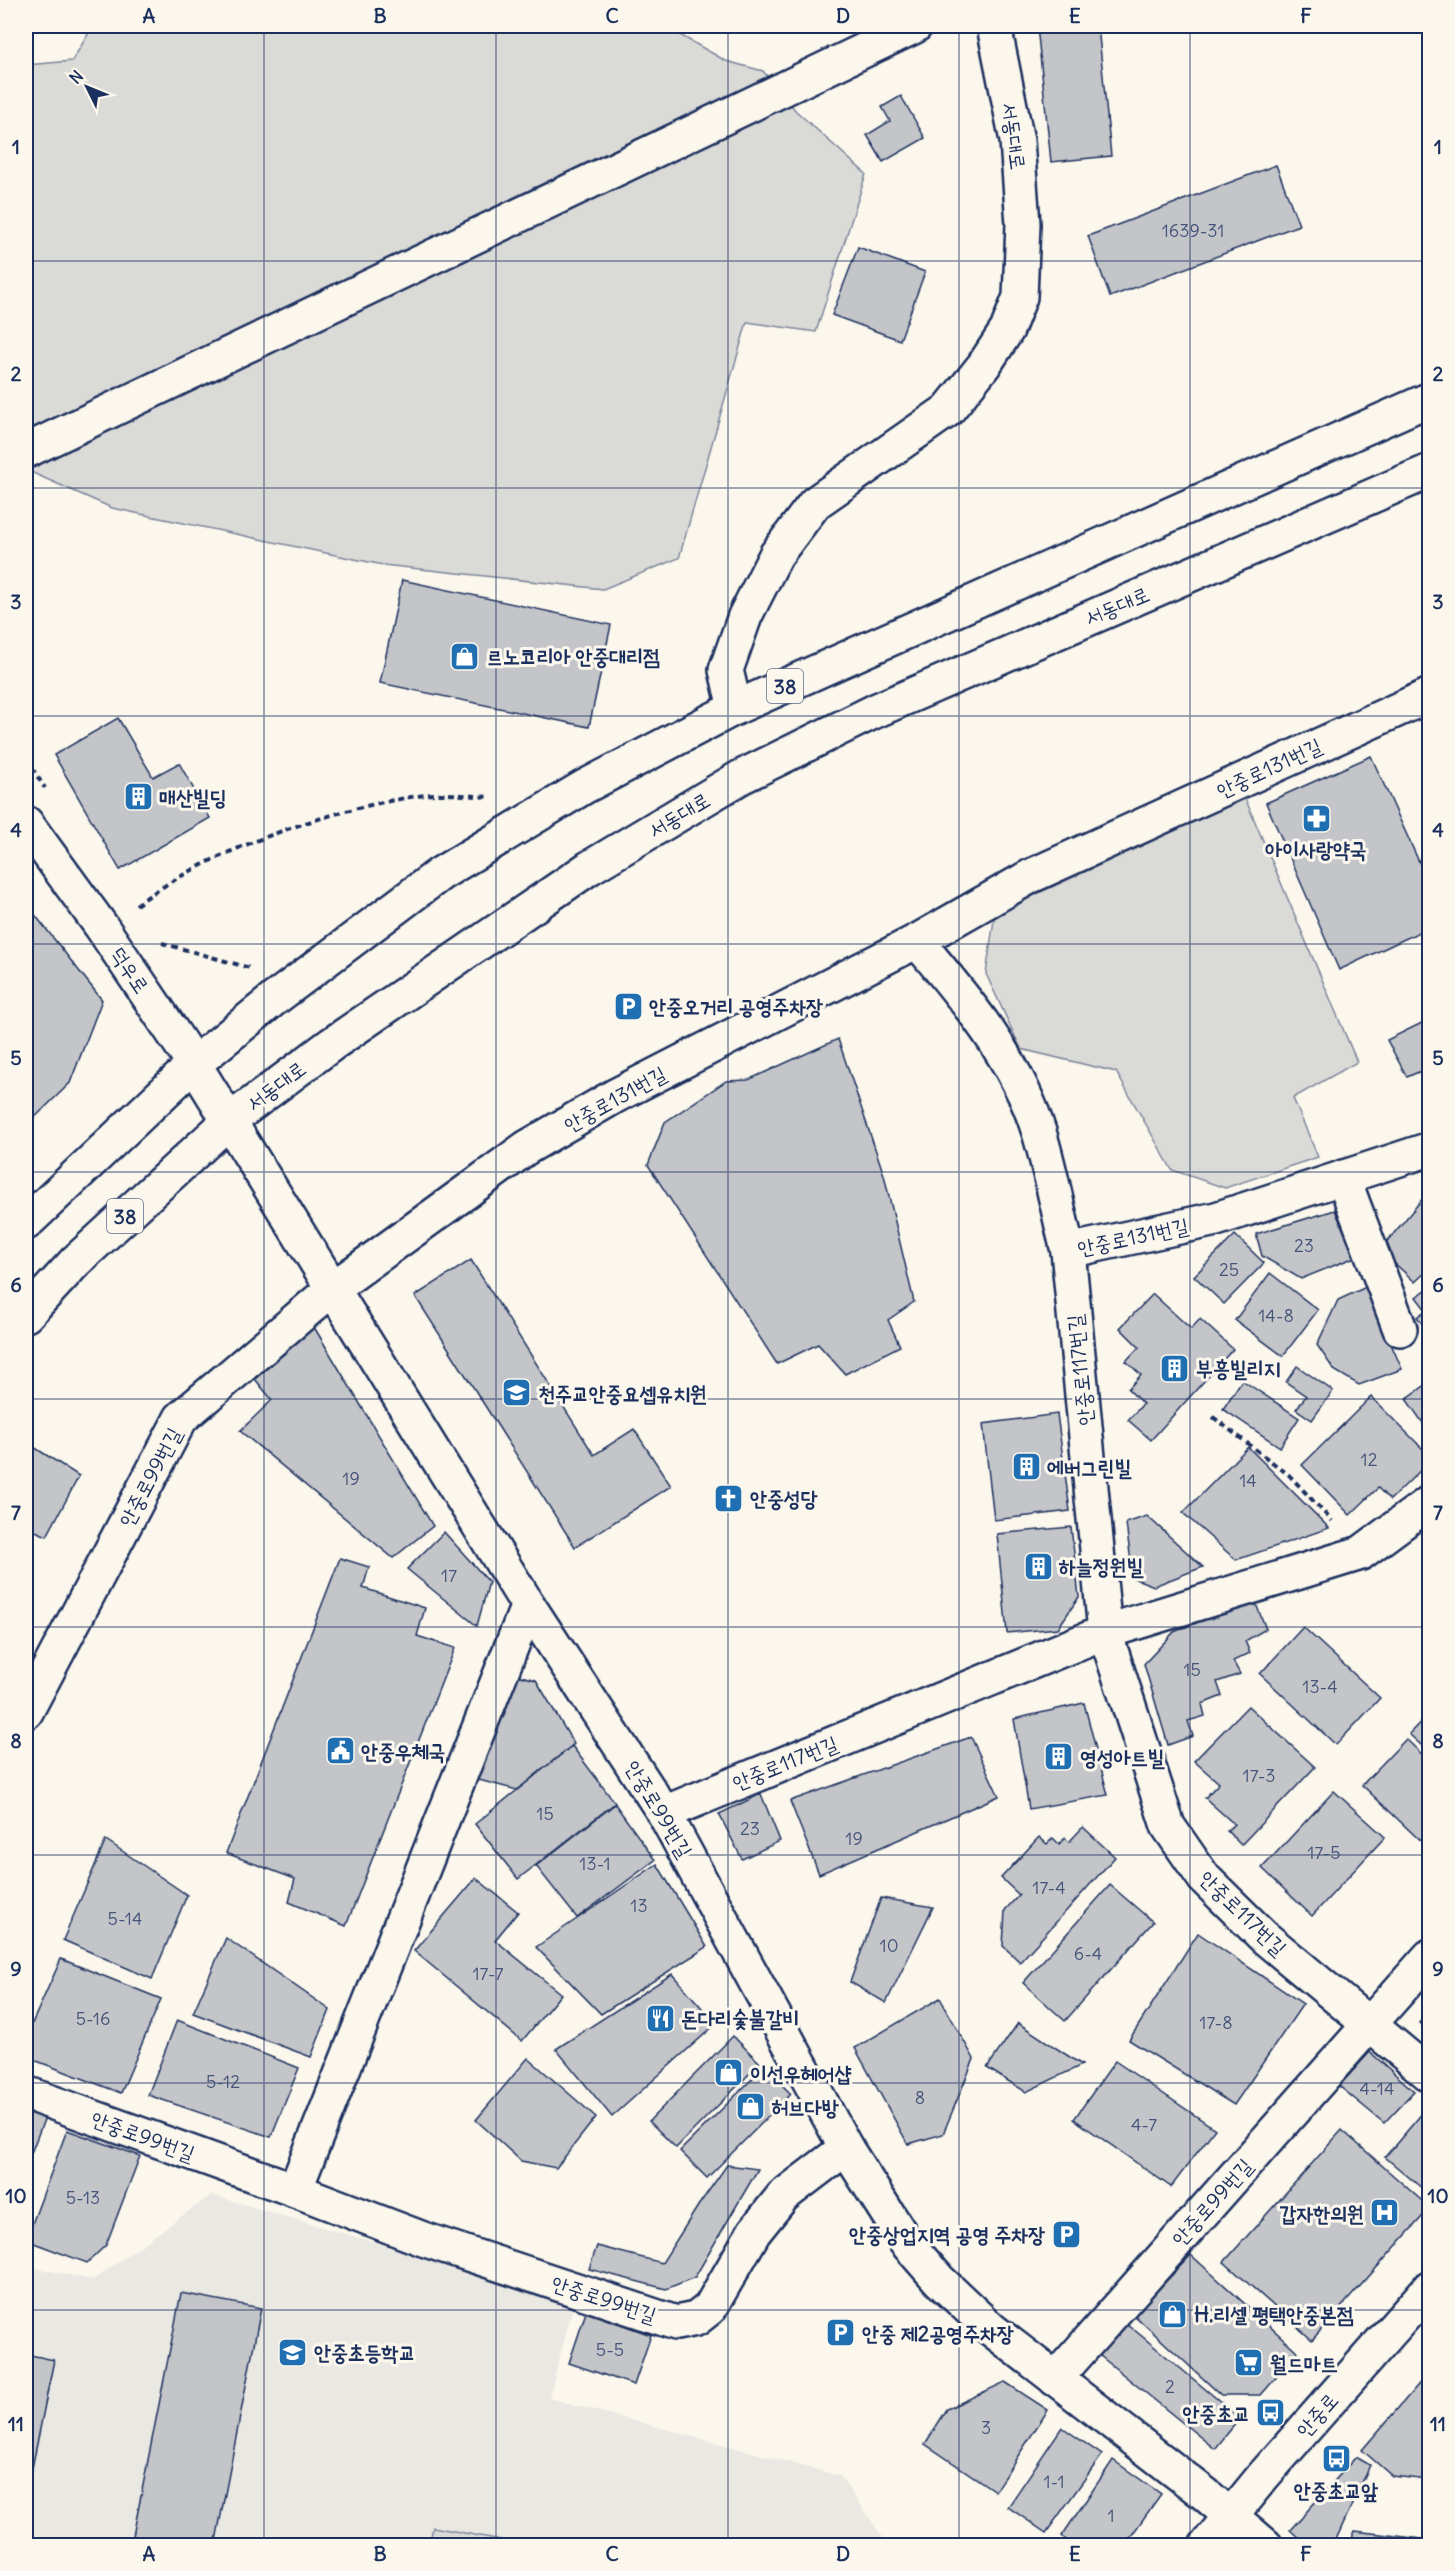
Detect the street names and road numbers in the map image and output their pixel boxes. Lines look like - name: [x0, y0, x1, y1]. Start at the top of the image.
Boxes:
- street label: 서동대로: [996, 101, 1032, 171]
- street label: 서동대로: [1081, 580, 1153, 632]
- road number: 38: [767, 669, 803, 703]
- street label: 안중로131번길: [1212, 732, 1326, 804]
- street label: 서동대로: [643, 786, 715, 844]
- street label: 덕우로: [105, 941, 155, 999]
- street label: 서동대로: [241, 1055, 311, 1117]
- street label: 안중로131번길: [559, 1060, 671, 1138]
- road number: 38: [107, 1199, 143, 1233]
- street label: 안중로131번길: [1075, 1212, 1191, 1262]
- street label: 안중로117번길: [1061, 1313, 1099, 1427]
- street label: 안중로99번길: [113, 1423, 187, 1531]
- street label: 안중로117번길: [728, 1730, 842, 1796]
- street label: 안중로99번길: [619, 1755, 699, 1863]
- street label: 안중로117번길: [1194, 1865, 1293, 1961]
- street label: 안중로99번길: [87, 2105, 199, 2167]
- street label: 안중로99번길: [1166, 2153, 1258, 2251]
- street label: 안중로99번길: [548, 2269, 660, 2329]
- street label: 안중로: [1290, 2387, 1344, 2443]

